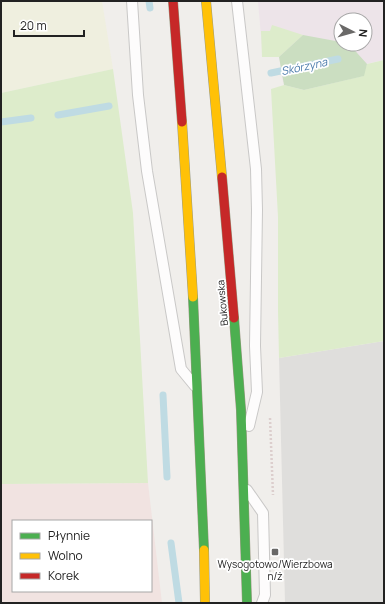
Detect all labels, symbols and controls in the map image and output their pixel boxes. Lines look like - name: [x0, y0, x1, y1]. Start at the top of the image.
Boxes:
- scale bar: [14, 12, 84, 38]
- north arrow: [333, 12, 373, 52]
- text: 20 m: [20, 17, 47, 34]
- text: N: [356, 28, 371, 38]
- water label: Skórzyna: [280, 54, 329, 78]
- street label: Bukowska: [213, 280, 231, 326]
- legend: [12, 520, 152, 592]
- text: Płynnie: [48, 527, 90, 544]
- text: Wolno: [48, 547, 83, 564]
- marker: Wysogotowo/Wierzbowa n/ż: [270, 547, 280, 557]
- place label: Wysogotowo/Wierzbowa n/ż: [217, 557, 333, 583]
- text: Korek: [48, 567, 80, 584]

